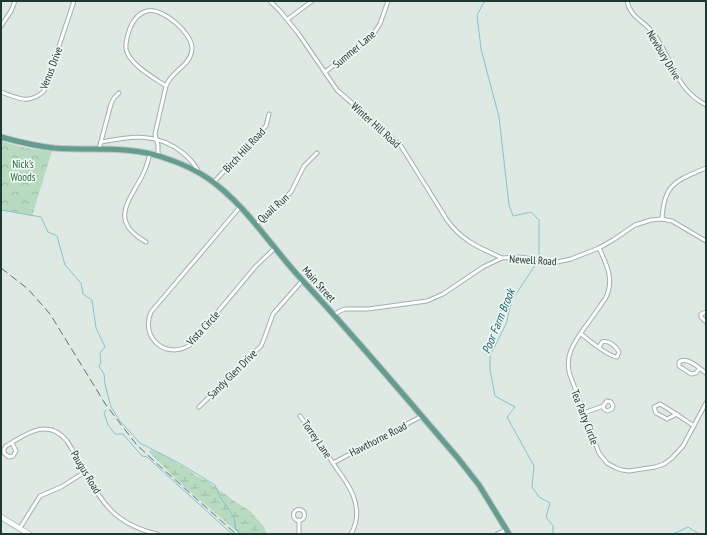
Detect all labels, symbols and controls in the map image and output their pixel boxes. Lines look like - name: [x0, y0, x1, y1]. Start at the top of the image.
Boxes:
- street label: Summer Lane: [330, 27, 379, 71]
- street label: Newbury Drive: [644, 28, 685, 83]
- street label: Venus Drive: [36, 44, 66, 92]
- street label: Winter Hill Road: [348, 99, 404, 151]
- street label: Birch Hill Road: [220, 125, 268, 175]
- park label: Nick's Woods: [11, 157, 36, 184]
- street label: Quail Run: [254, 190, 292, 226]
- street label: Newell Road: [509, 252, 557, 268]
- street label: Main Street: [299, 263, 339, 305]
- water label: Poor Farm Brook: [478, 285, 518, 356]
- street label: Vista Circle: [183, 307, 223, 349]
- street label: Sandy Glen Drive: [204, 346, 260, 402]
- street label: Tea Party Circle: [568, 387, 602, 447]
- street label: Torrey Lane: [299, 417, 335, 461]
- street label: Hawthorne Road: [347, 418, 409, 460]
- street label: Paugus Road: [68, 448, 105, 496]

